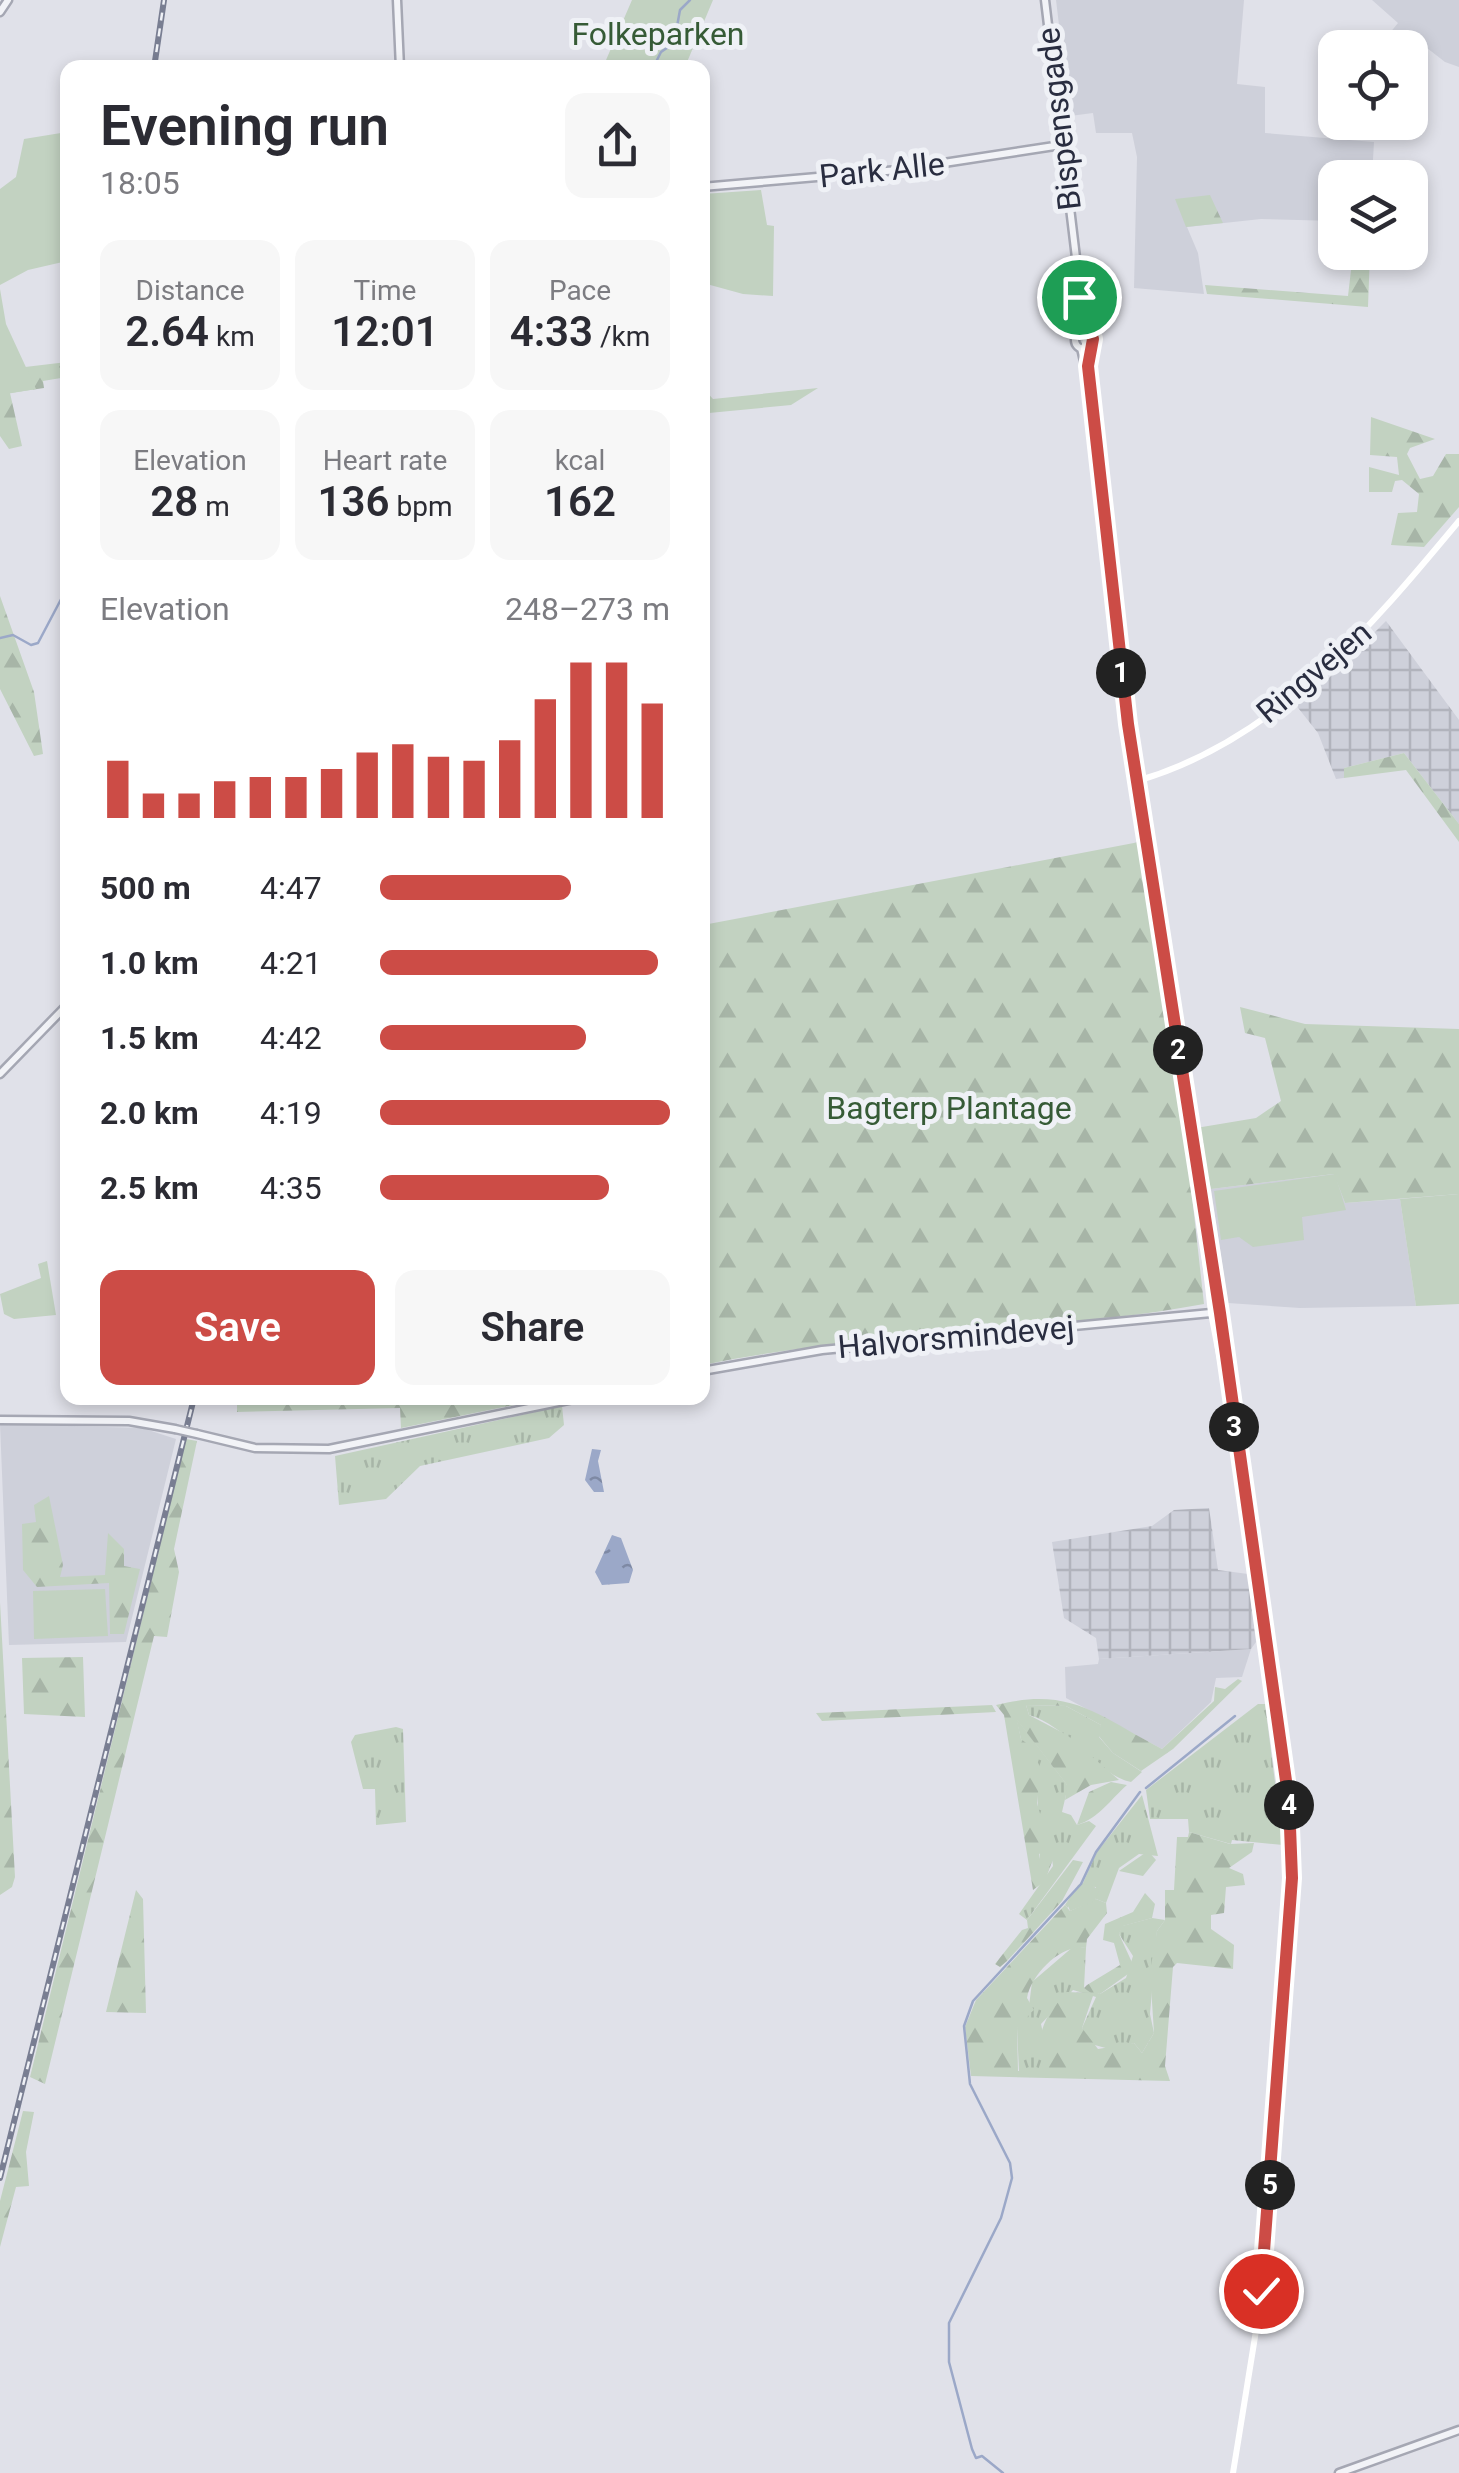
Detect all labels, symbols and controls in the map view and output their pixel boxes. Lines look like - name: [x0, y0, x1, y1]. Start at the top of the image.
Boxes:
- park label: Folkeparken: [571, 15, 745, 53]
- street label: Bispensgade: [1029, 25, 1089, 213]
- map controls: [1318, 30, 1428, 270]
- button: locate: [1318, 30, 1428, 140]
- button: share: [565, 93, 670, 198]
- text: Evening run: [100, 94, 389, 158]
- street label: Park Alle: [817, 145, 947, 195]
- button: layers: [1318, 160, 1428, 270]
- text: 18:05: [100, 164, 180, 202]
- pin: [1037, 255, 1122, 340]
- icon: arrive: [1052, 270, 1107, 325]
- text: Distance: [136, 274, 245, 307]
- text: Time: [354, 274, 416, 307]
- text: Pace: [549, 274, 611, 307]
- text: 2.64: [125, 307, 209, 356]
- text: 12:01: [331, 307, 439, 356]
- text: 4:33: [510, 307, 593, 356]
- text: km: [209, 320, 255, 353]
- text: /km: [593, 320, 650, 353]
- text: Elevation: [133, 444, 247, 477]
- text: Heart rate: [323, 444, 447, 477]
- text: kcal: [555, 444, 605, 477]
- text: 28: [150, 477, 198, 526]
- text: 136: [318, 477, 390, 526]
- text: 162: [544, 477, 616, 526]
- text: m: [198, 490, 230, 523]
- text: bpm: [390, 490, 452, 523]
- text: Elevation: [100, 590, 230, 628]
- text: 248–273 m: [505, 590, 670, 628]
- street label: Ringvejen: [1249, 613, 1379, 731]
- pin: 1: [1096, 648, 1146, 698]
- text: 1: [1113, 656, 1129, 689]
- text: 500 m: [100, 869, 191, 907]
- text: 4:47: [260, 869, 322, 907]
- text: 1.0 km: [100, 944, 199, 982]
- text: 4:21: [260, 944, 322, 982]
- text: 1.5 km: [100, 1019, 199, 1057]
- text: 4:42: [260, 1019, 322, 1057]
- pin: 2: [1153, 1025, 1203, 1075]
- text: 2: [1170, 1033, 1186, 1066]
- park label: Bagterp Plantage: [826, 1089, 1072, 1127]
- text: 2.0 km: [100, 1094, 199, 1132]
- text: 4:19: [260, 1094, 322, 1132]
- text: 2.5 km: [100, 1169, 199, 1207]
- text: 4:35: [260, 1169, 322, 1207]
- button: Save: [100, 1270, 375, 1385]
- button: Share: [395, 1270, 670, 1385]
- street label: Halvorsmindevej: [836, 1308, 1076, 1366]
- pin: 3: [1209, 1402, 1259, 1452]
- text: 3: [1226, 1410, 1242, 1443]
- pin: 4: [1264, 1780, 1314, 1830]
- text: 4: [1281, 1788, 1297, 1821]
- pin: 5: [1245, 2160, 1295, 2210]
- text: 5: [1262, 2168, 1278, 2201]
- pin: [1219, 2249, 1304, 2334]
- icon: check: [1234, 2264, 1289, 2319]

